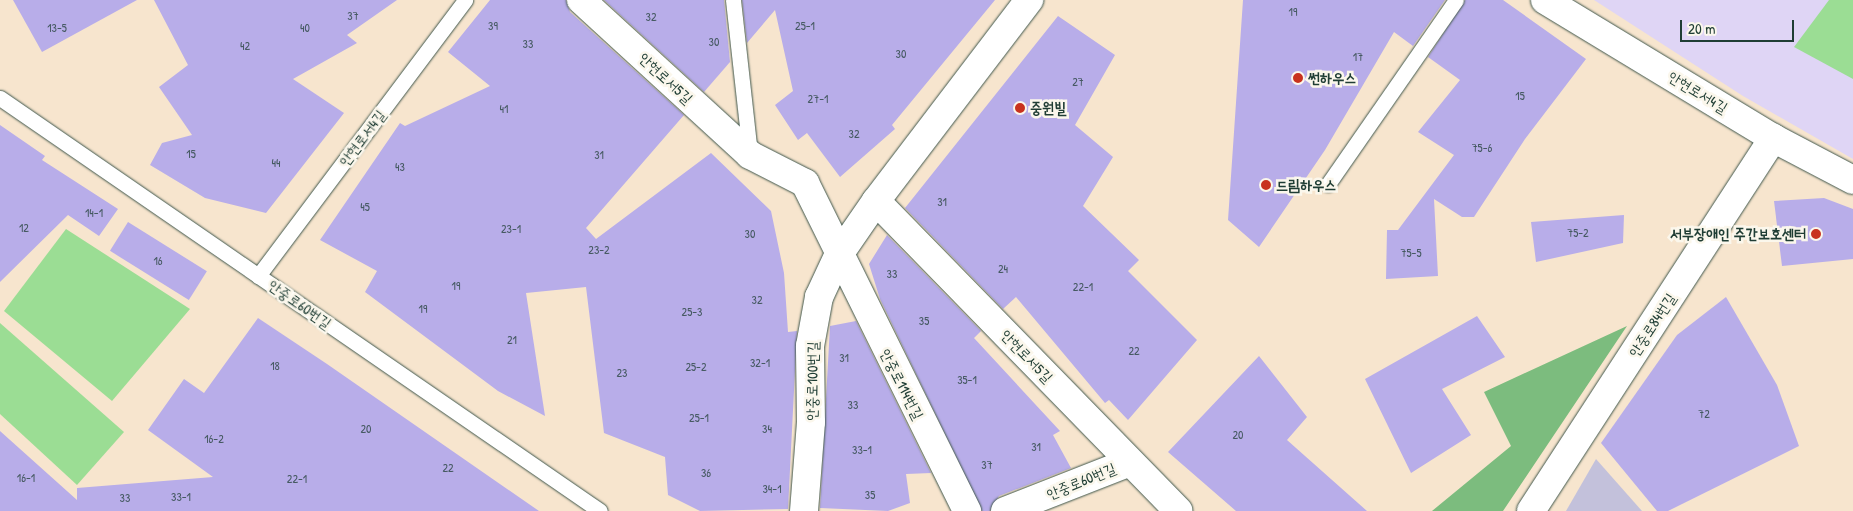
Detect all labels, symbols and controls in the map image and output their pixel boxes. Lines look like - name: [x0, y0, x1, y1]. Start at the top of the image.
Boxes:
- house number: 19: [1289, 5, 1297, 19]
- house number: 37: [347, 9, 359, 23]
- house number: 32: [646, 10, 656, 24]
- scale bar: [1683, 10, 1797, 42]
- text: 20 m: [1688, 18, 1715, 39]
- house number: 39: [488, 19, 498, 33]
- house number: 25-1: [795, 19, 815, 33]
- house number: 13-5: [47, 21, 67, 35]
- house number: 40: [300, 21, 310, 35]
- house number: 30: [709, 35, 719, 49]
- house number: 33: [523, 37, 533, 51]
- house number: 42: [240, 39, 250, 53]
- house number: 30: [896, 47, 906, 61]
- street label: 안현로서5길: [635, 49, 697, 107]
- house number: 17: [1353, 50, 1363, 64]
- street label: 안현로서4길: [1665, 67, 1731, 117]
- place label: 썬하우스: [1308, 69, 1356, 87]
- marker: 썬하우스: [1292, 72, 1304, 84]
- house number: 27: [1072, 75, 1084, 89]
- house number: 15: [1515, 89, 1525, 103]
- house number: 27-1: [808, 92, 828, 106]
- place label: 중원빌: [1030, 99, 1066, 117]
- house number: 41: [500, 102, 508, 116]
- marker: 중원빌: [1014, 102, 1026, 114]
- street label: 안현로서4길: [335, 106, 389, 170]
- house number: 32: [849, 127, 859, 141]
- house number: 75-6: [1472, 141, 1492, 155]
- house number: 15: [186, 147, 196, 161]
- house number: 31: [594, 148, 604, 162]
- house number: 44: [272, 156, 280, 170]
- house number: 43: [395, 160, 405, 174]
- place label: 드림하우스: [1276, 176, 1336, 194]
- marker: 드림하우스: [1260, 179, 1272, 191]
- house number: 31: [937, 195, 947, 209]
- house number: 45: [360, 200, 370, 214]
- house number: 14-1: [85, 206, 103, 220]
- house number: 12: [19, 221, 29, 235]
- house number: 23-1: [501, 222, 521, 236]
- place label: 서부장애인 주간보호센터: [1670, 225, 1806, 243]
- house number: 75-2: [1567, 226, 1589, 240]
- house number: 30: [745, 227, 755, 241]
- marker: 서부장애인 주간보호센터: [1810, 228, 1822, 240]
- house number: 23-2: [588, 243, 610, 257]
- house number: 75-5: [1401, 246, 1421, 260]
- house number: 16: [153, 254, 163, 268]
- house number: 24: [998, 262, 1008, 276]
- house number: 33: [887, 267, 897, 281]
- street label: 안중로60번길: [265, 276, 335, 332]
- house number: 19: [452, 279, 460, 293]
- house number: 22-1: [1073, 280, 1093, 294]
- street label: 안중로84번길: [1625, 290, 1679, 360]
- house number: 32: [752, 293, 762, 307]
- house number: 19: [419, 302, 427, 316]
- house number: 25-3: [682, 305, 702, 319]
- house number: 35: [919, 314, 929, 328]
- street label: 안현로서5길: [997, 326, 1057, 386]
- house number: 21: [507, 333, 517, 347]
- street label: 안중로100번길: [802, 341, 822, 421]
- house number: 22: [1128, 344, 1140, 358]
- street label: 안중로114번길: [877, 346, 927, 422]
- house number: 31: [839, 351, 849, 365]
- house number: 32-1: [750, 356, 770, 370]
- house number: 18: [270, 359, 280, 373]
- house number: 25-2: [685, 360, 707, 374]
- house number: 23: [617, 366, 627, 380]
- house number: 35-1: [957, 373, 977, 387]
- house number: 33: [848, 398, 858, 412]
- house number: 72: [1698, 407, 1710, 421]
- house number: 25-1: [689, 411, 709, 425]
- house number: 20: [361, 422, 371, 436]
- house number: 34: [762, 422, 772, 436]
- house number: 20: [1233, 428, 1243, 442]
- house number: 16-2: [204, 432, 224, 446]
- house number: 31: [1031, 440, 1041, 454]
- house number: 33-1: [852, 443, 872, 457]
- house number: 37: [981, 458, 993, 472]
- street label: 안중로60번길: [1044, 459, 1118, 503]
- house number: 22: [442, 461, 454, 475]
- house number: 36: [701, 466, 711, 480]
- house number: 16-1: [17, 471, 35, 485]
- house number: 22-1: [287, 472, 307, 486]
- house number: 34-1: [762, 482, 782, 496]
- house number: 35: [865, 488, 875, 502]
- house number: 33-1: [171, 490, 191, 504]
- house number: 33: [120, 491, 130, 505]

